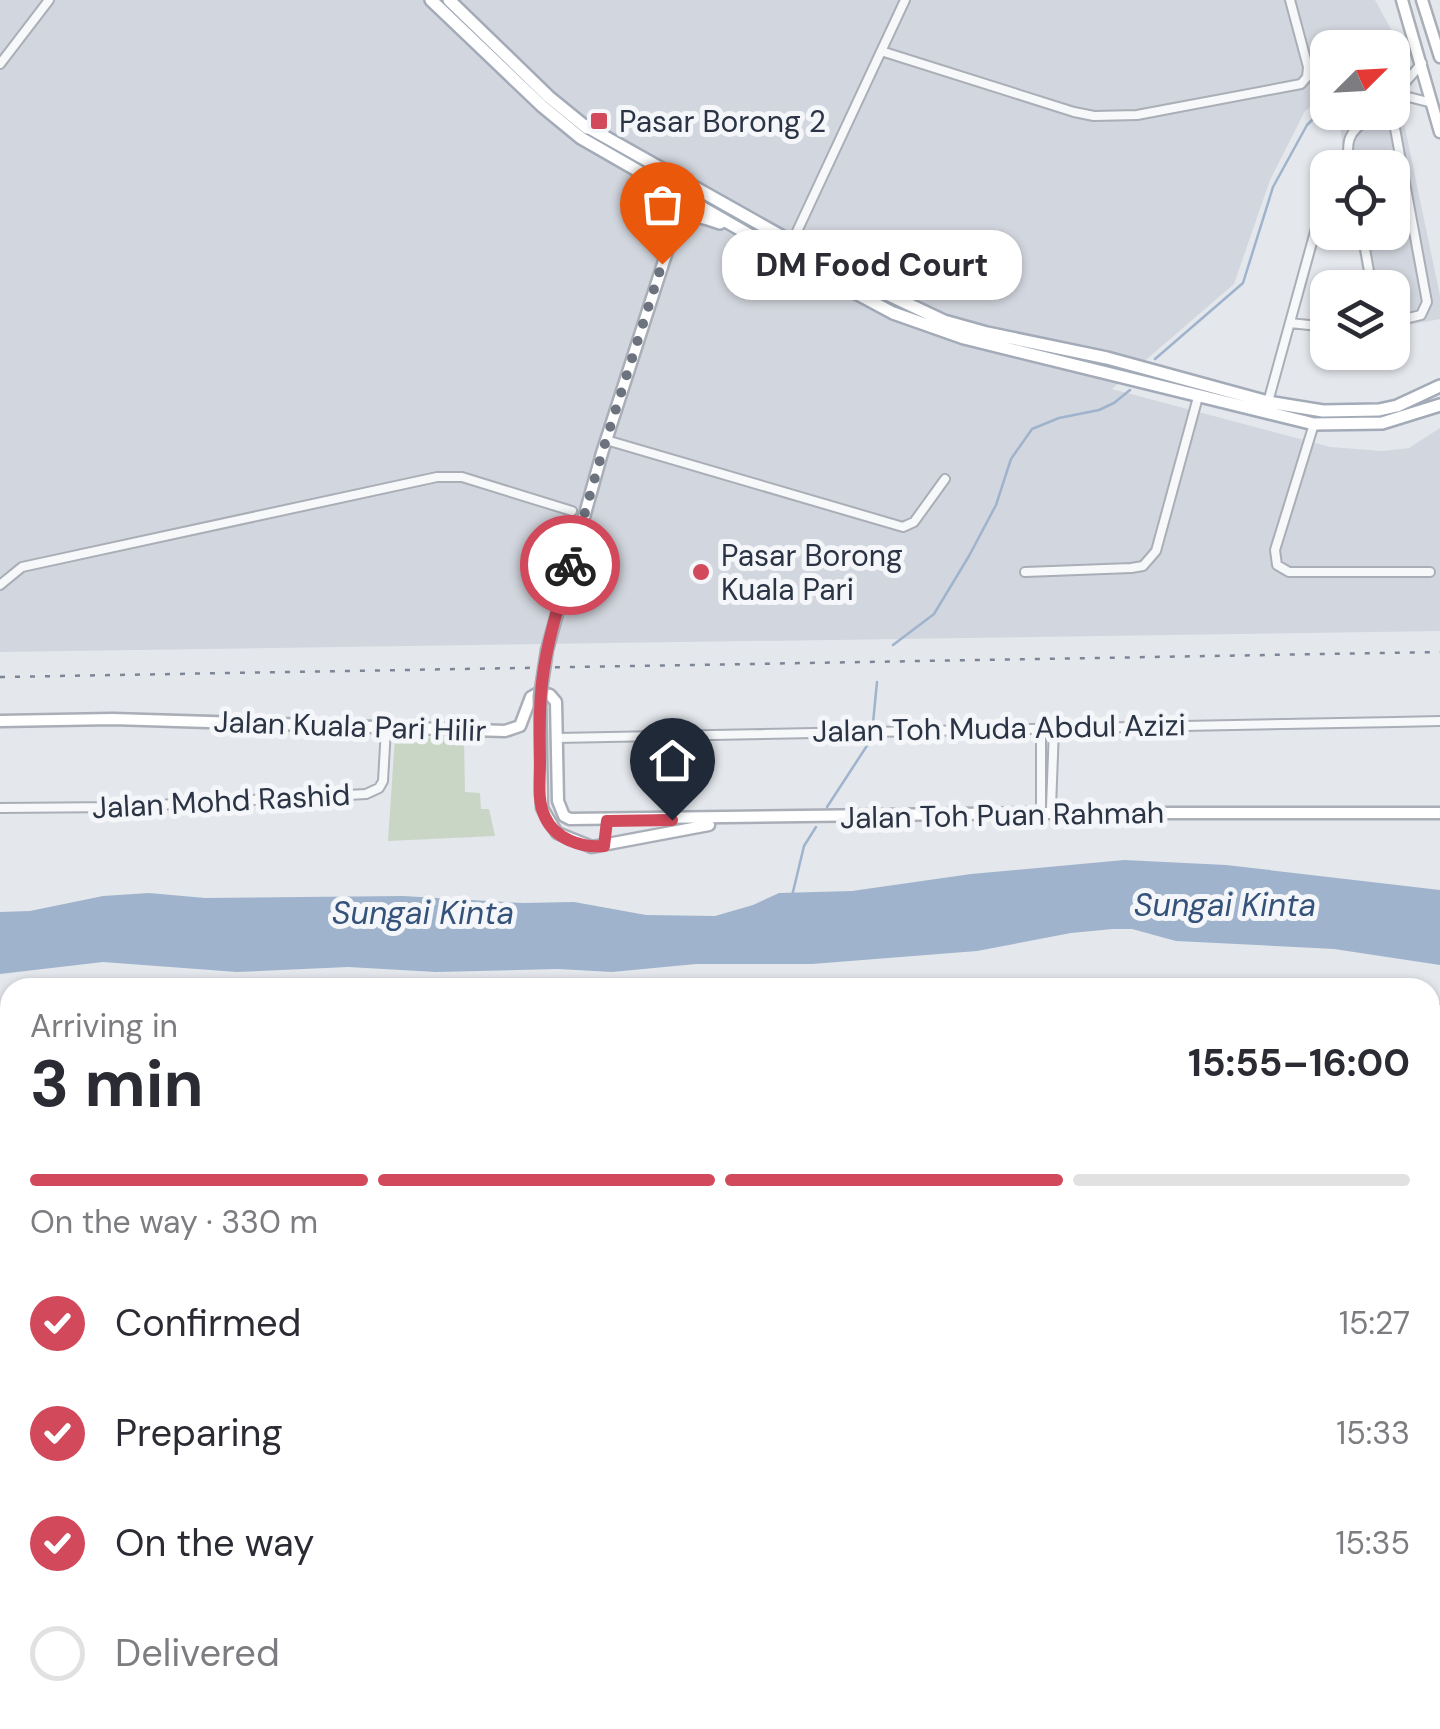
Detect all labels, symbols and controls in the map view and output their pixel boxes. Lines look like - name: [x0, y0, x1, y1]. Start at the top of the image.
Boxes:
- north arrow: [1310, 30, 1410, 130]
- map controls: [1310, 30, 1410, 370]
- place label: Pasar Borong 2: [619, 102, 826, 141]
- marker: Pasar Borong 2: [588, 110, 610, 132]
- button: locate: [1310, 150, 1410, 250]
- pin: [620, 162, 705, 265]
- icon: bag: [635, 177, 690, 232]
- callout: DM Food Court: [722, 229, 1022, 299]
- text: DM Food Court: [756, 244, 988, 286]
- button: layers: [1310, 270, 1410, 370]
- courier: [520, 515, 620, 615]
- place label: Pasar Borong Kuala Pari: [721, 536, 903, 609]
- icon: bike: [543, 538, 598, 593]
- marker: Pasar Borong Kuala Pari: [690, 561, 712, 583]
- street label: Jalan Kuala Pari Hilir: [213, 702, 487, 750]
- street label: Jalan Toh Muda Abdul Azizi: [812, 705, 1186, 751]
- pin: [630, 718, 715, 821]
- icon: home: [645, 733, 700, 788]
- street label: Jalan Mohd Rashid: [91, 775, 351, 827]
- street label: Jalan Toh Puan Rahmah: [840, 793, 1164, 837]
- water label: Sungai Kinta: [1134, 884, 1316, 926]
- water label: Sungai Kinta: [332, 892, 514, 934]
- text: Arriving in: [30, 1005, 178, 1047]
- text: 15:55–16:00: [1188, 1038, 1410, 1088]
- text: 3 min: [30, 1042, 204, 1126]
- text: On the way · 330 m: [30, 1201, 318, 1243]
- icon: check: [30, 1296, 85, 1351]
- text: Confirmed: [115, 1298, 301, 1348]
- text: 15:27: [1339, 1302, 1410, 1344]
- icon: check: [30, 1406, 85, 1461]
- text: Preparing: [115, 1408, 283, 1458]
- text: 15:33: [1336, 1412, 1410, 1454]
- icon: check: [30, 1516, 85, 1571]
- text: On the way: [115, 1518, 314, 1568]
- text: 15:35: [1336, 1522, 1410, 1564]
- text: Delivered: [115, 1628, 280, 1678]

